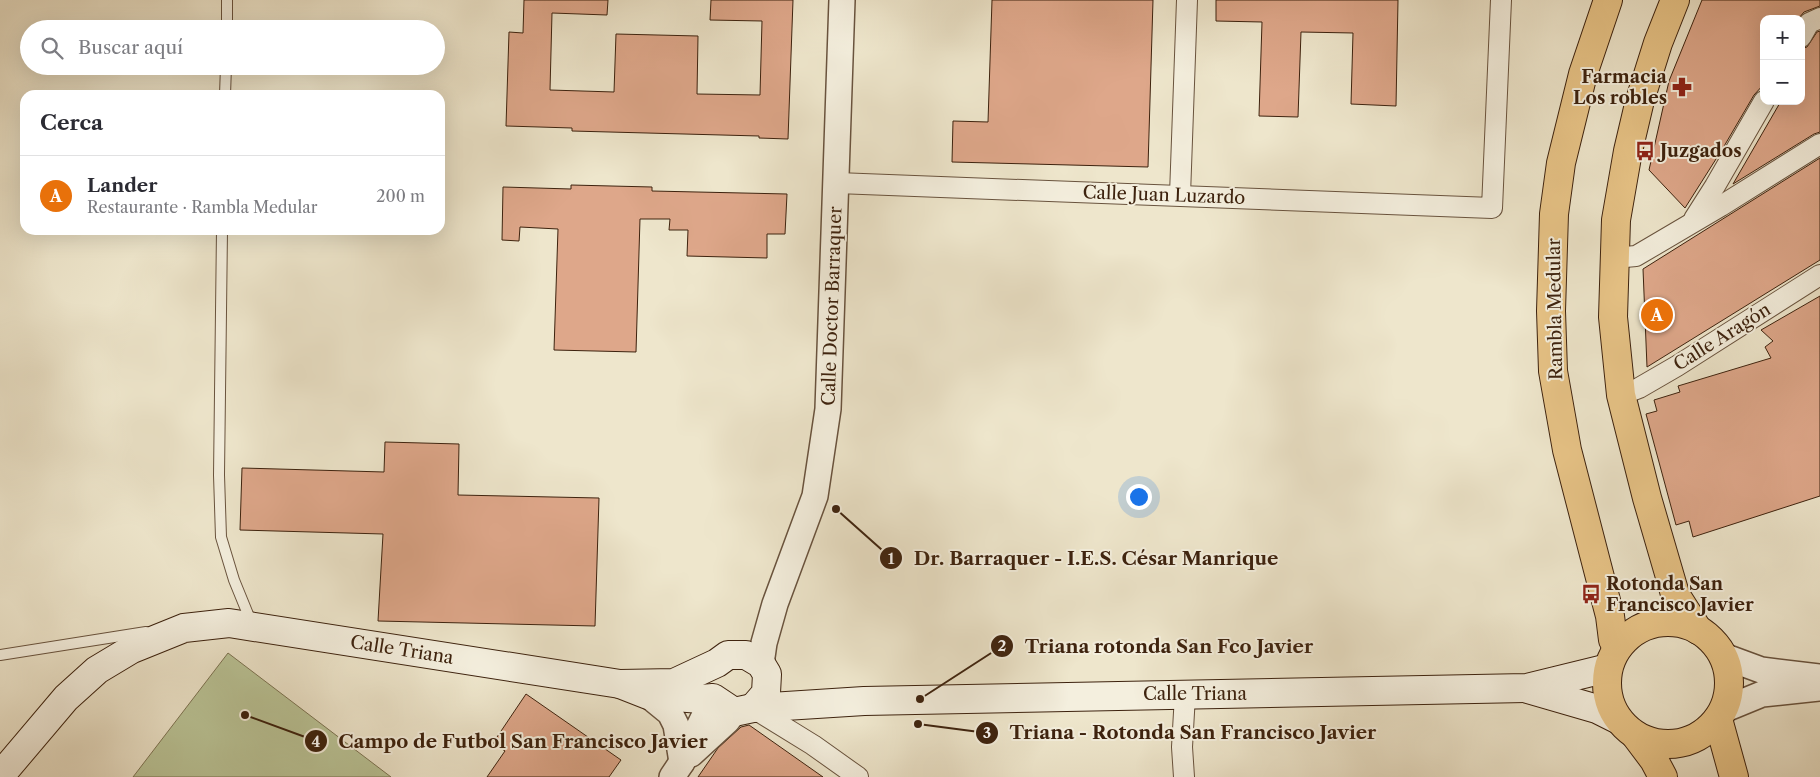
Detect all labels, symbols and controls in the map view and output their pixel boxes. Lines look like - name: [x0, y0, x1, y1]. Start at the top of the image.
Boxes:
- map controls: [1760, 15, 1805, 105]
- button: +: [1760, 15, 1805, 60]
- search box: [20, 20, 445, 75]
- icon: search: [38, 34, 66, 62]
- text: Buscar aquí: [78, 36, 183, 59]
- button: −: [1760, 60, 1805, 105]
- place label: Farmacia Los robles: [1573, 66, 1668, 109]
- pharmacy icon: Farmacia Los robles: [1671, 76, 1693, 98]
- text: Cerca: [40, 110, 103, 135]
- bus stop icon: Juzgados: [1634, 140, 1656, 162]
- place label: Juzgados: [1657, 140, 1742, 162]
- text: Lander: [87, 174, 157, 197]
- street label: Calle Juan Luzardo: [1082, 181, 1246, 209]
- text: A: [50, 186, 62, 206]
- text: 200 m: [376, 186, 425, 206]
- text: Restaurante · Rambla Medular: [87, 197, 317, 217]
- street label: Calle Doctor Barraquer: [818, 205, 846, 406]
- street label: Rambla Medular: [1543, 237, 1567, 380]
- pin: A: [1641, 296, 1673, 334]
- street label: Calle Aragón: [1669, 298, 1775, 376]
- your location: [1126, 484, 1152, 510]
- callout: Dr. Barraquer - I.E.S. César Manrique: [878, 541, 1288, 575]
- text: Dr. Barraquer - I.E.S. César Manrique: [914, 547, 1278, 570]
- text: 1: [888, 549, 895, 568]
- place label: Rotonda San Francisco Javier: [1606, 573, 1754, 616]
- bus stop icon: Rotonda San Francisco Javier: [1580, 583, 1602, 605]
- callout: Triana rotonda San Fco Javier: [990, 629, 1324, 663]
- street label: Calle Triana: [349, 631, 456, 669]
- text: Triana rotonda San Fco Javier: [1025, 635, 1314, 658]
- text: 2: [998, 636, 1007, 655]
- street label: Calle Triana: [1143, 683, 1248, 705]
- callout: Triana - Rotonda San Francisco Javier: [974, 716, 1386, 750]
- text: Triana - Rotonda San Francisco Javier: [1010, 721, 1377, 744]
- text: 3: [983, 723, 991, 742]
- callout: Campo de Futbol San Francisco Javier: [304, 724, 718, 758]
- text: Campo de Futbol San Francisco Javier: [338, 730, 708, 753]
- text: 4: [312, 732, 321, 751]

